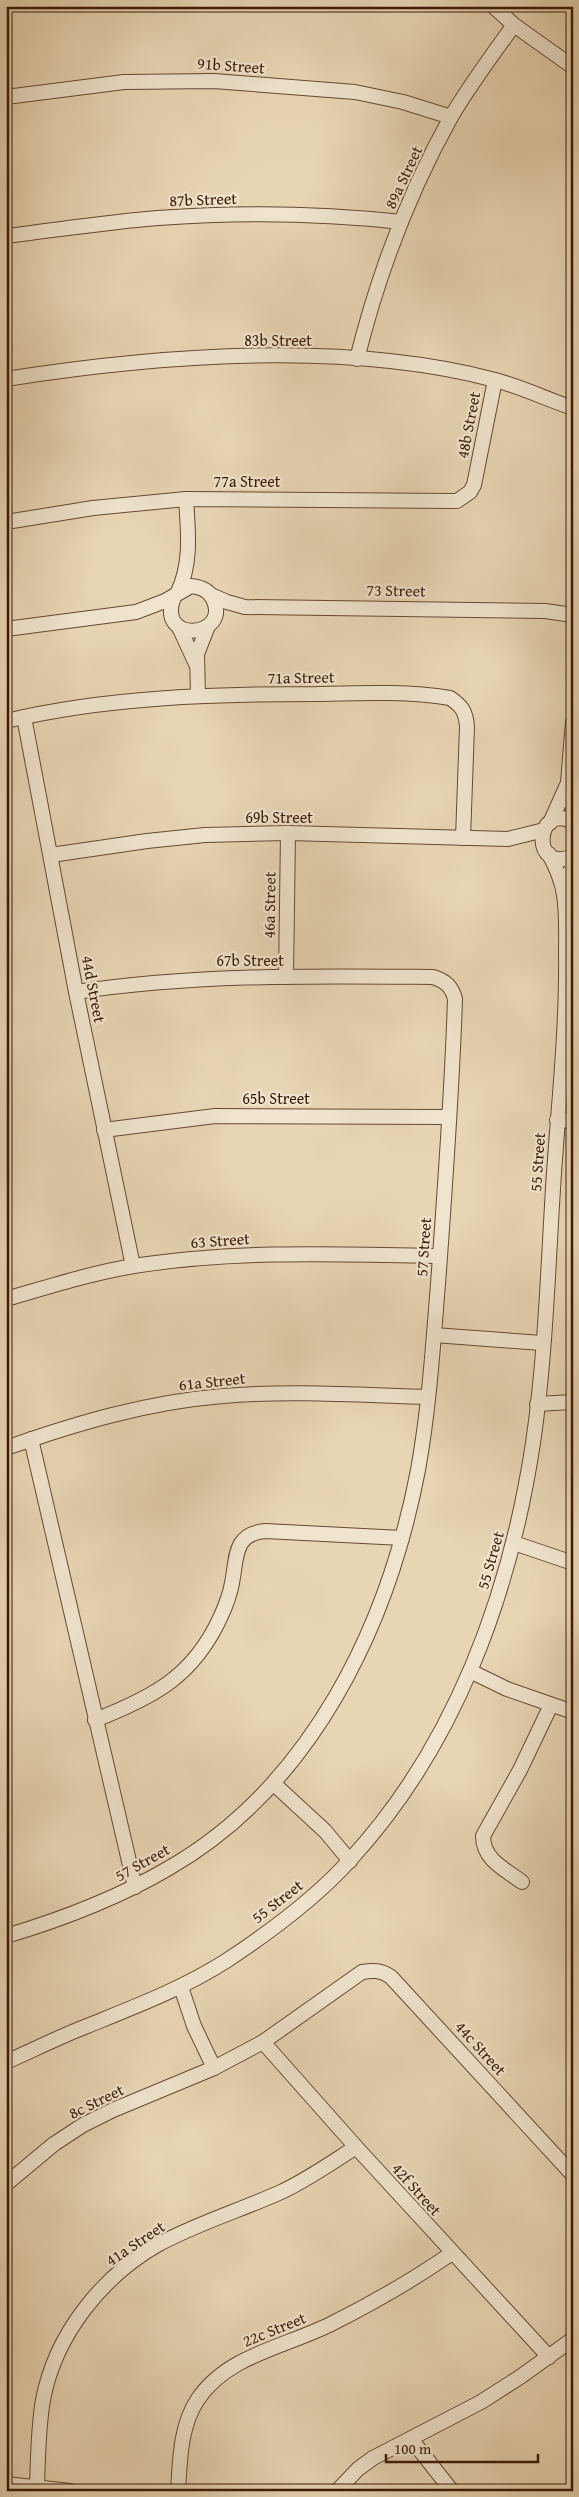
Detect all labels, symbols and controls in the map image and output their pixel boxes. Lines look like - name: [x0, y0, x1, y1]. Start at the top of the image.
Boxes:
- street label: 91b Street: [196, 51, 266, 79]
- street label: 89a Street: [378, 141, 428, 212]
- street label: 87b Street: [169, 186, 238, 212]
- street label: 83b Street: [244, 328, 312, 352]
- street label: 48b Street: [450, 389, 486, 461]
- street label: 77a Street: [214, 469, 281, 493]
- street label: 73 Street: [366, 577, 426, 603]
- street label: 71a Street: [267, 664, 335, 690]
- street label: 69b Street: [245, 805, 313, 829]
- street label: 46a Street: [256, 871, 282, 939]
- street label: 67b Street: [216, 948, 284, 972]
- street label: 44d Street: [76, 953, 112, 1025]
- street label: 65b Street: [242, 1086, 310, 1110]
- street label: 55 Street: [523, 1131, 551, 1192]
- street label: 57 Street: [409, 1216, 437, 1277]
- street label: 63 Street: [190, 1226, 251, 1254]
- street label: 61a Street: [177, 1366, 247, 1396]
- street label: 55 Street: [470, 1528, 510, 1592]
- street label: 57 Street: [110, 1837, 174, 1887]
- street label: 55 Street: [246, 1873, 308, 1929]
- street label: 44c Street: [450, 2015, 512, 2081]
- street label: 8c Street: [64, 2077, 128, 2125]
- street label: 42f Street: [386, 2157, 448, 2221]
- street label: 41a Street: [101, 2214, 170, 2272]
- street label: 22c Street: [239, 2305, 310, 2353]
- scale bar: [386, 2432, 539, 2464]
- text: 100 m: [394, 2438, 432, 2459]

